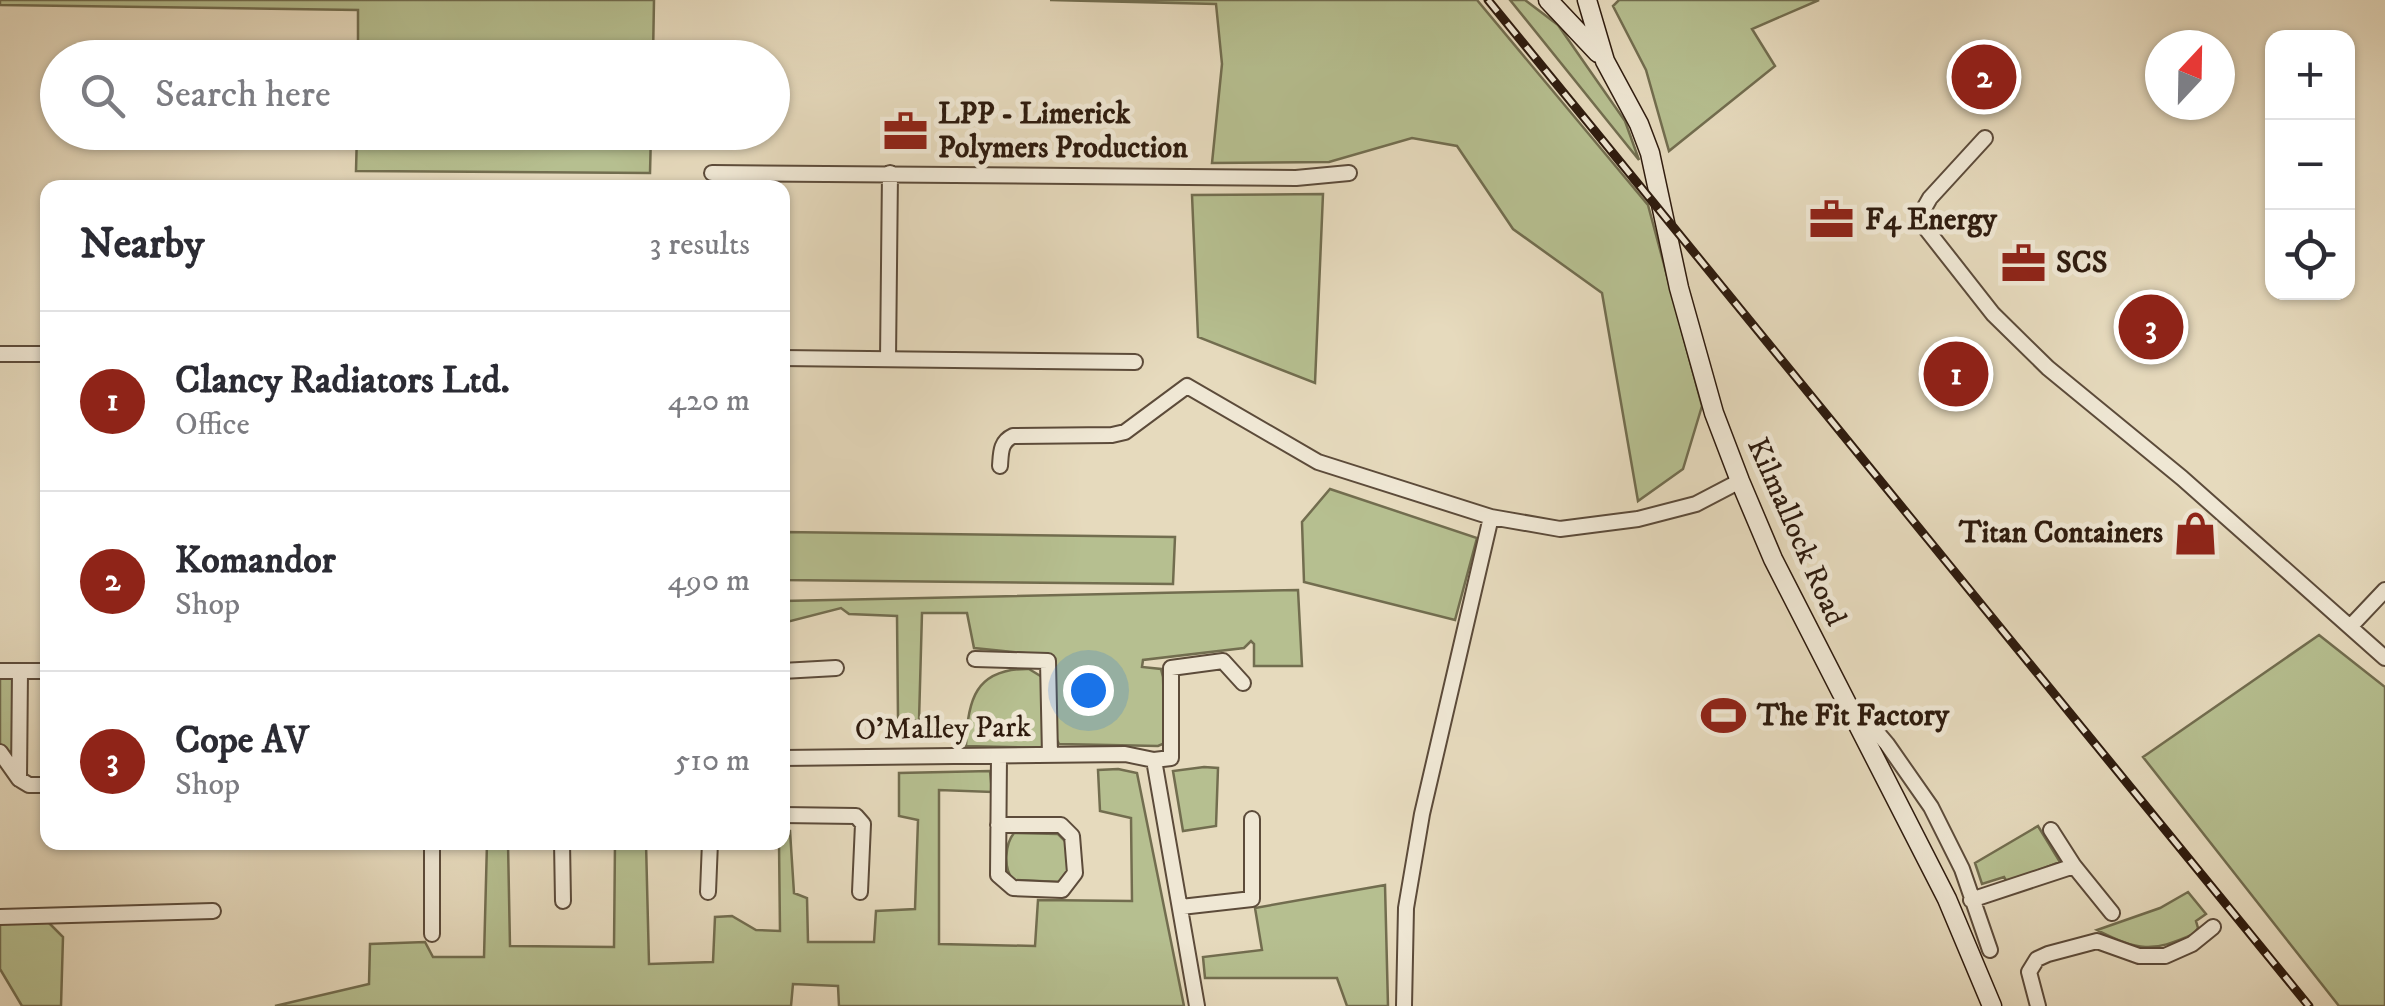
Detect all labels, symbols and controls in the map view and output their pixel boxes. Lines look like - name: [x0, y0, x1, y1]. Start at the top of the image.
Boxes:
- north arrow: [2145, 30, 2235, 120]
- map controls: [2265, 30, 2355, 300]
- button: +: [2265, 30, 2355, 120]
- search box: [40, 40, 790, 150]
- pin: 2: [1952, 40, 2016, 114]
- icon: search: [75, 68, 130, 123]
- text: Search here: [155, 71, 331, 119]
- place label: LPP - Limerick Polymers Production: [938, 96, 1188, 167]
- office icon: LPP - Limerick Polymers Production: [881, 107, 929, 155]
- button: −: [2265, 120, 2355, 210]
- office icon: F4 Energy: [1808, 196, 1856, 244]
- place label: F4 Energy: [1865, 202, 1997, 239]
- button: locate: [2265, 210, 2355, 300]
- text: Nearby: [80, 219, 204, 271]
- text: 3 results: [649, 225, 750, 265]
- office icon: SCS: [1999, 239, 2047, 287]
- place label: SCS: [2056, 245, 2107, 282]
- pin: 3: [2118, 290, 2184, 364]
- pin: 1: [1924, 336, 1988, 412]
- text: Clancy Radiators Ltd.: [175, 357, 510, 405]
- text: 1: [107, 381, 118, 421]
- text: 420 m: [668, 381, 750, 421]
- text: Office: [175, 405, 250, 445]
- street label: Kilmallock Road: [1738, 432, 1854, 632]
- shop icon: Titan Containers: [2172, 509, 2220, 557]
- place label: Titan Containers: [1958, 515, 2163, 552]
- text: Komandor: [175, 537, 336, 585]
- text: 2: [105, 561, 120, 601]
- text: 490 m: [667, 561, 750, 601]
- text: Shop: [175, 585, 240, 625]
- your location: [1063, 665, 1114, 716]
- sports icon: The Fit Factory: [1700, 692, 1748, 740]
- place label: The Fit Factory: [1756, 698, 1950, 735]
- street label: O'Malley Park: [855, 709, 1032, 749]
- text: Cope AV: [175, 717, 309, 765]
- text: 3: [107, 741, 118, 781]
- text: 510 m: [674, 741, 750, 781]
- text: Shop: [175, 765, 240, 805]

